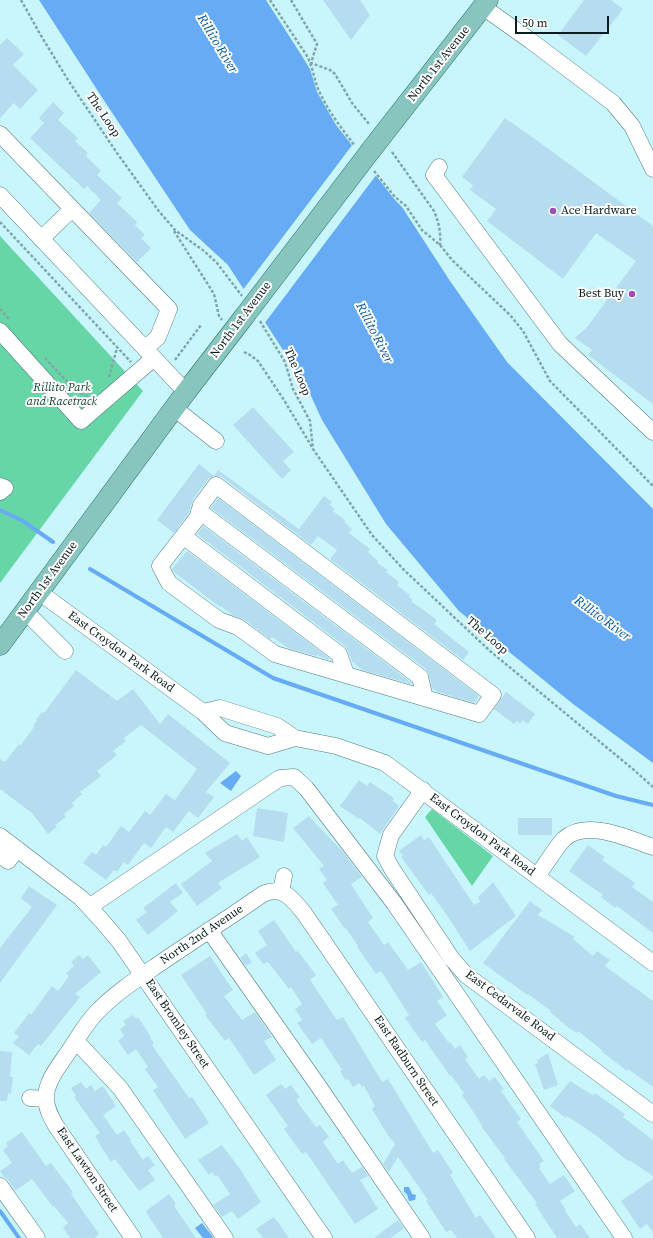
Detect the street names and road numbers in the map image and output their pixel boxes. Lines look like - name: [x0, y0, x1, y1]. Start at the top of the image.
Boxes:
- street label: North 1st Avenue: [405, 23, 473, 105]
- street label: The Loop: [83, 90, 123, 140]
- street label: North 1st Avenue: [208, 279, 274, 361]
- street label: The Loop: [280, 346, 314, 398]
- street label: North 1st Avenue: [15, 539, 81, 621]
- street label: East Croydon Park Road: [65, 608, 177, 696]
- street label: The Loop: [463, 614, 511, 658]
- street label: East Croydon Park Road: [426, 791, 538, 879]
- street label: North 2nd Avenue: [158, 902, 246, 968]
- street label: East Cedarvale Road: [462, 968, 558, 1044]
- street label: East Bromley Street: [142, 977, 212, 1071]
- street label: East Radburn Street: [370, 1013, 442, 1109]
- street label: East Lawton Street: [53, 1125, 121, 1215]

